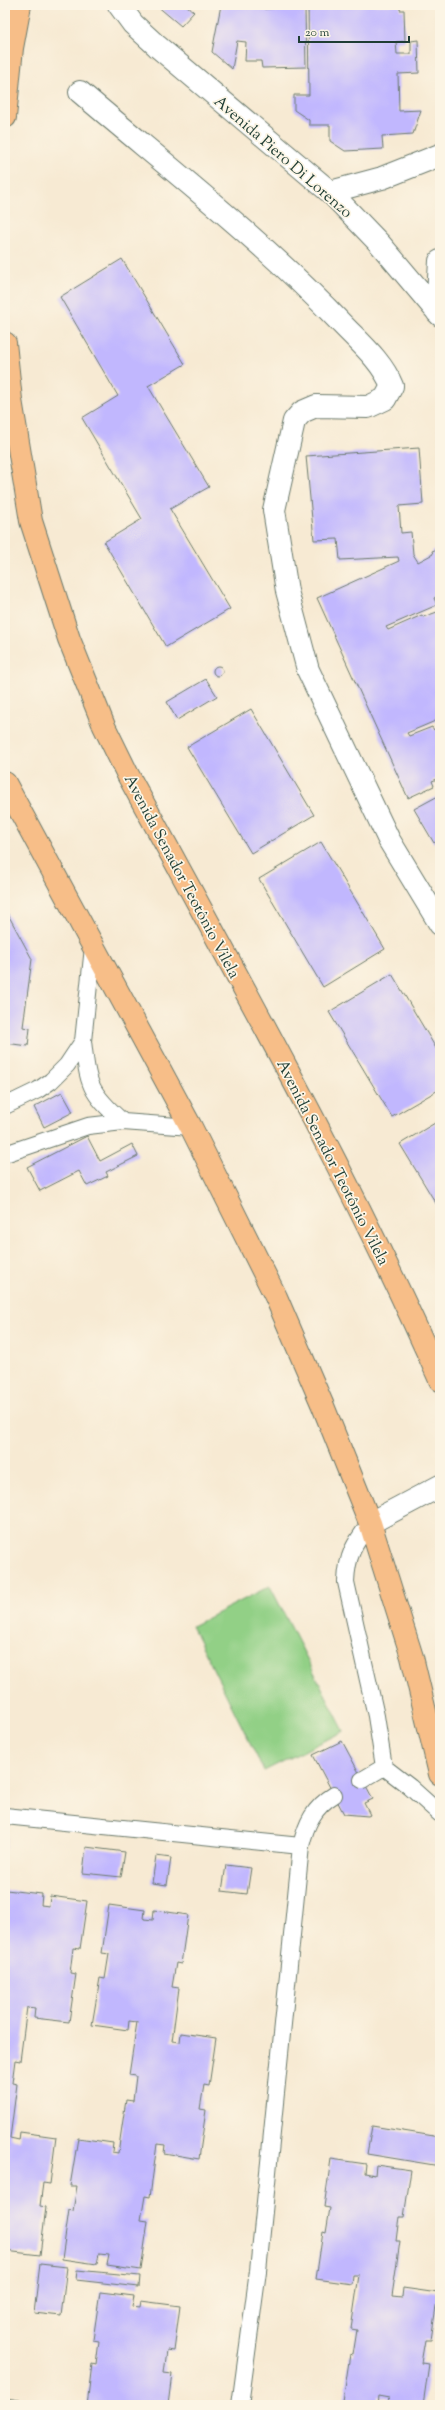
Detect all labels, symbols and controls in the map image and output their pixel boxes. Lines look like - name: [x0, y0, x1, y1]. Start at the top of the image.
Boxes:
- scale bar: [299, 18, 409, 44]
- text: 20 m: [305, 24, 330, 42]
- street label: Avenida Piero Di Lorenzo: [208, 91, 357, 225]
- street label: Avenida Senador Teotônio Vilela: [117, 771, 245, 984]
- street label: Avenida Senador Teotônio Vilela: [270, 1056, 394, 1271]

